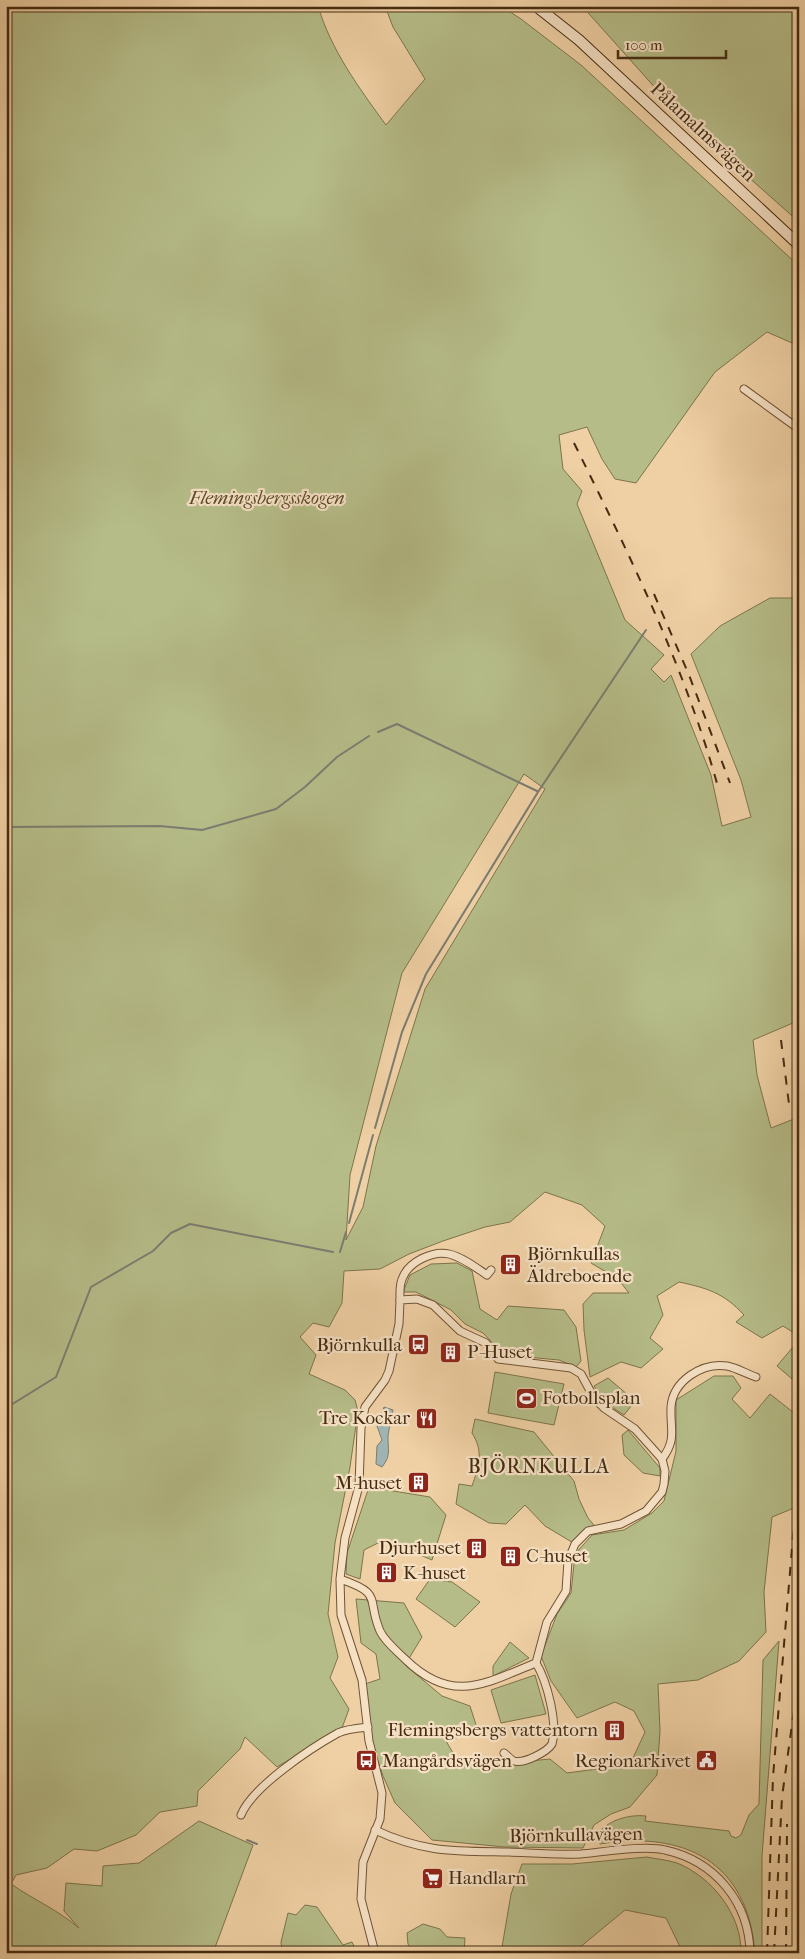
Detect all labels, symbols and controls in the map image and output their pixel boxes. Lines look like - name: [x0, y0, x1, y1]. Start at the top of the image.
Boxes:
- scale bar: [618, 28, 725, 60]
- text: 100 m: [625, 36, 663, 54]
- street label: Pålamalmsvägen: [646, 78, 760, 186]
- park label: Flemingsbergsskogen: [188, 487, 345, 509]
- place label: Björnkullas Äldreboende: [526, 1243, 632, 1287]
- building icon: Björnkullas Äldreboende: [499, 1253, 523, 1277]
- bus stop icon: Björnkulla: [406, 1333, 430, 1357]
- place label: Björnkulla: [316, 1334, 402, 1356]
- building icon: P-Huset: [439, 1340, 463, 1364]
- place label: P-Huset: [467, 1341, 532, 1363]
- sports icon: Fotbollsplan: [514, 1386, 538, 1410]
- place label: Fotbollsplan: [542, 1387, 641, 1409]
- restaurant icon: Tre Kockar: [414, 1406, 438, 1430]
- place label: Tre Kockar: [319, 1407, 411, 1429]
- district label: BJÖRNKULLA: [468, 1454, 610, 1478]
- building icon: M-huset: [406, 1471, 430, 1495]
- place label: M-huset: [335, 1472, 402, 1494]
- building icon: Djurhuset: [465, 1536, 489, 1560]
- place label: Djurhuset: [379, 1537, 461, 1559]
- building icon: C-huset: [498, 1544, 522, 1568]
- place label: C-huset: [526, 1545, 588, 1567]
- building icon: K-huset: [375, 1561, 399, 1585]
- place label: K-huset: [403, 1562, 466, 1584]
- building icon: Flemingsbergs vattentorn: [602, 1718, 626, 1742]
- place label: Flemingsbergs vattentorn: [388, 1719, 598, 1741]
- bus stop icon: Mangårdsvägen: [354, 1749, 378, 1773]
- public building icon: Regionarkivet: [695, 1749, 719, 1773]
- place label: Mangårdsvägen: [382, 1750, 512, 1772]
- place label: Regionarkivet: [575, 1750, 691, 1772]
- street label: Björnkullavägen: [509, 1823, 643, 1847]
- supermarket icon: Handlarn: [420, 1866, 444, 1890]
- place label: Handlarn: [448, 1867, 526, 1889]

